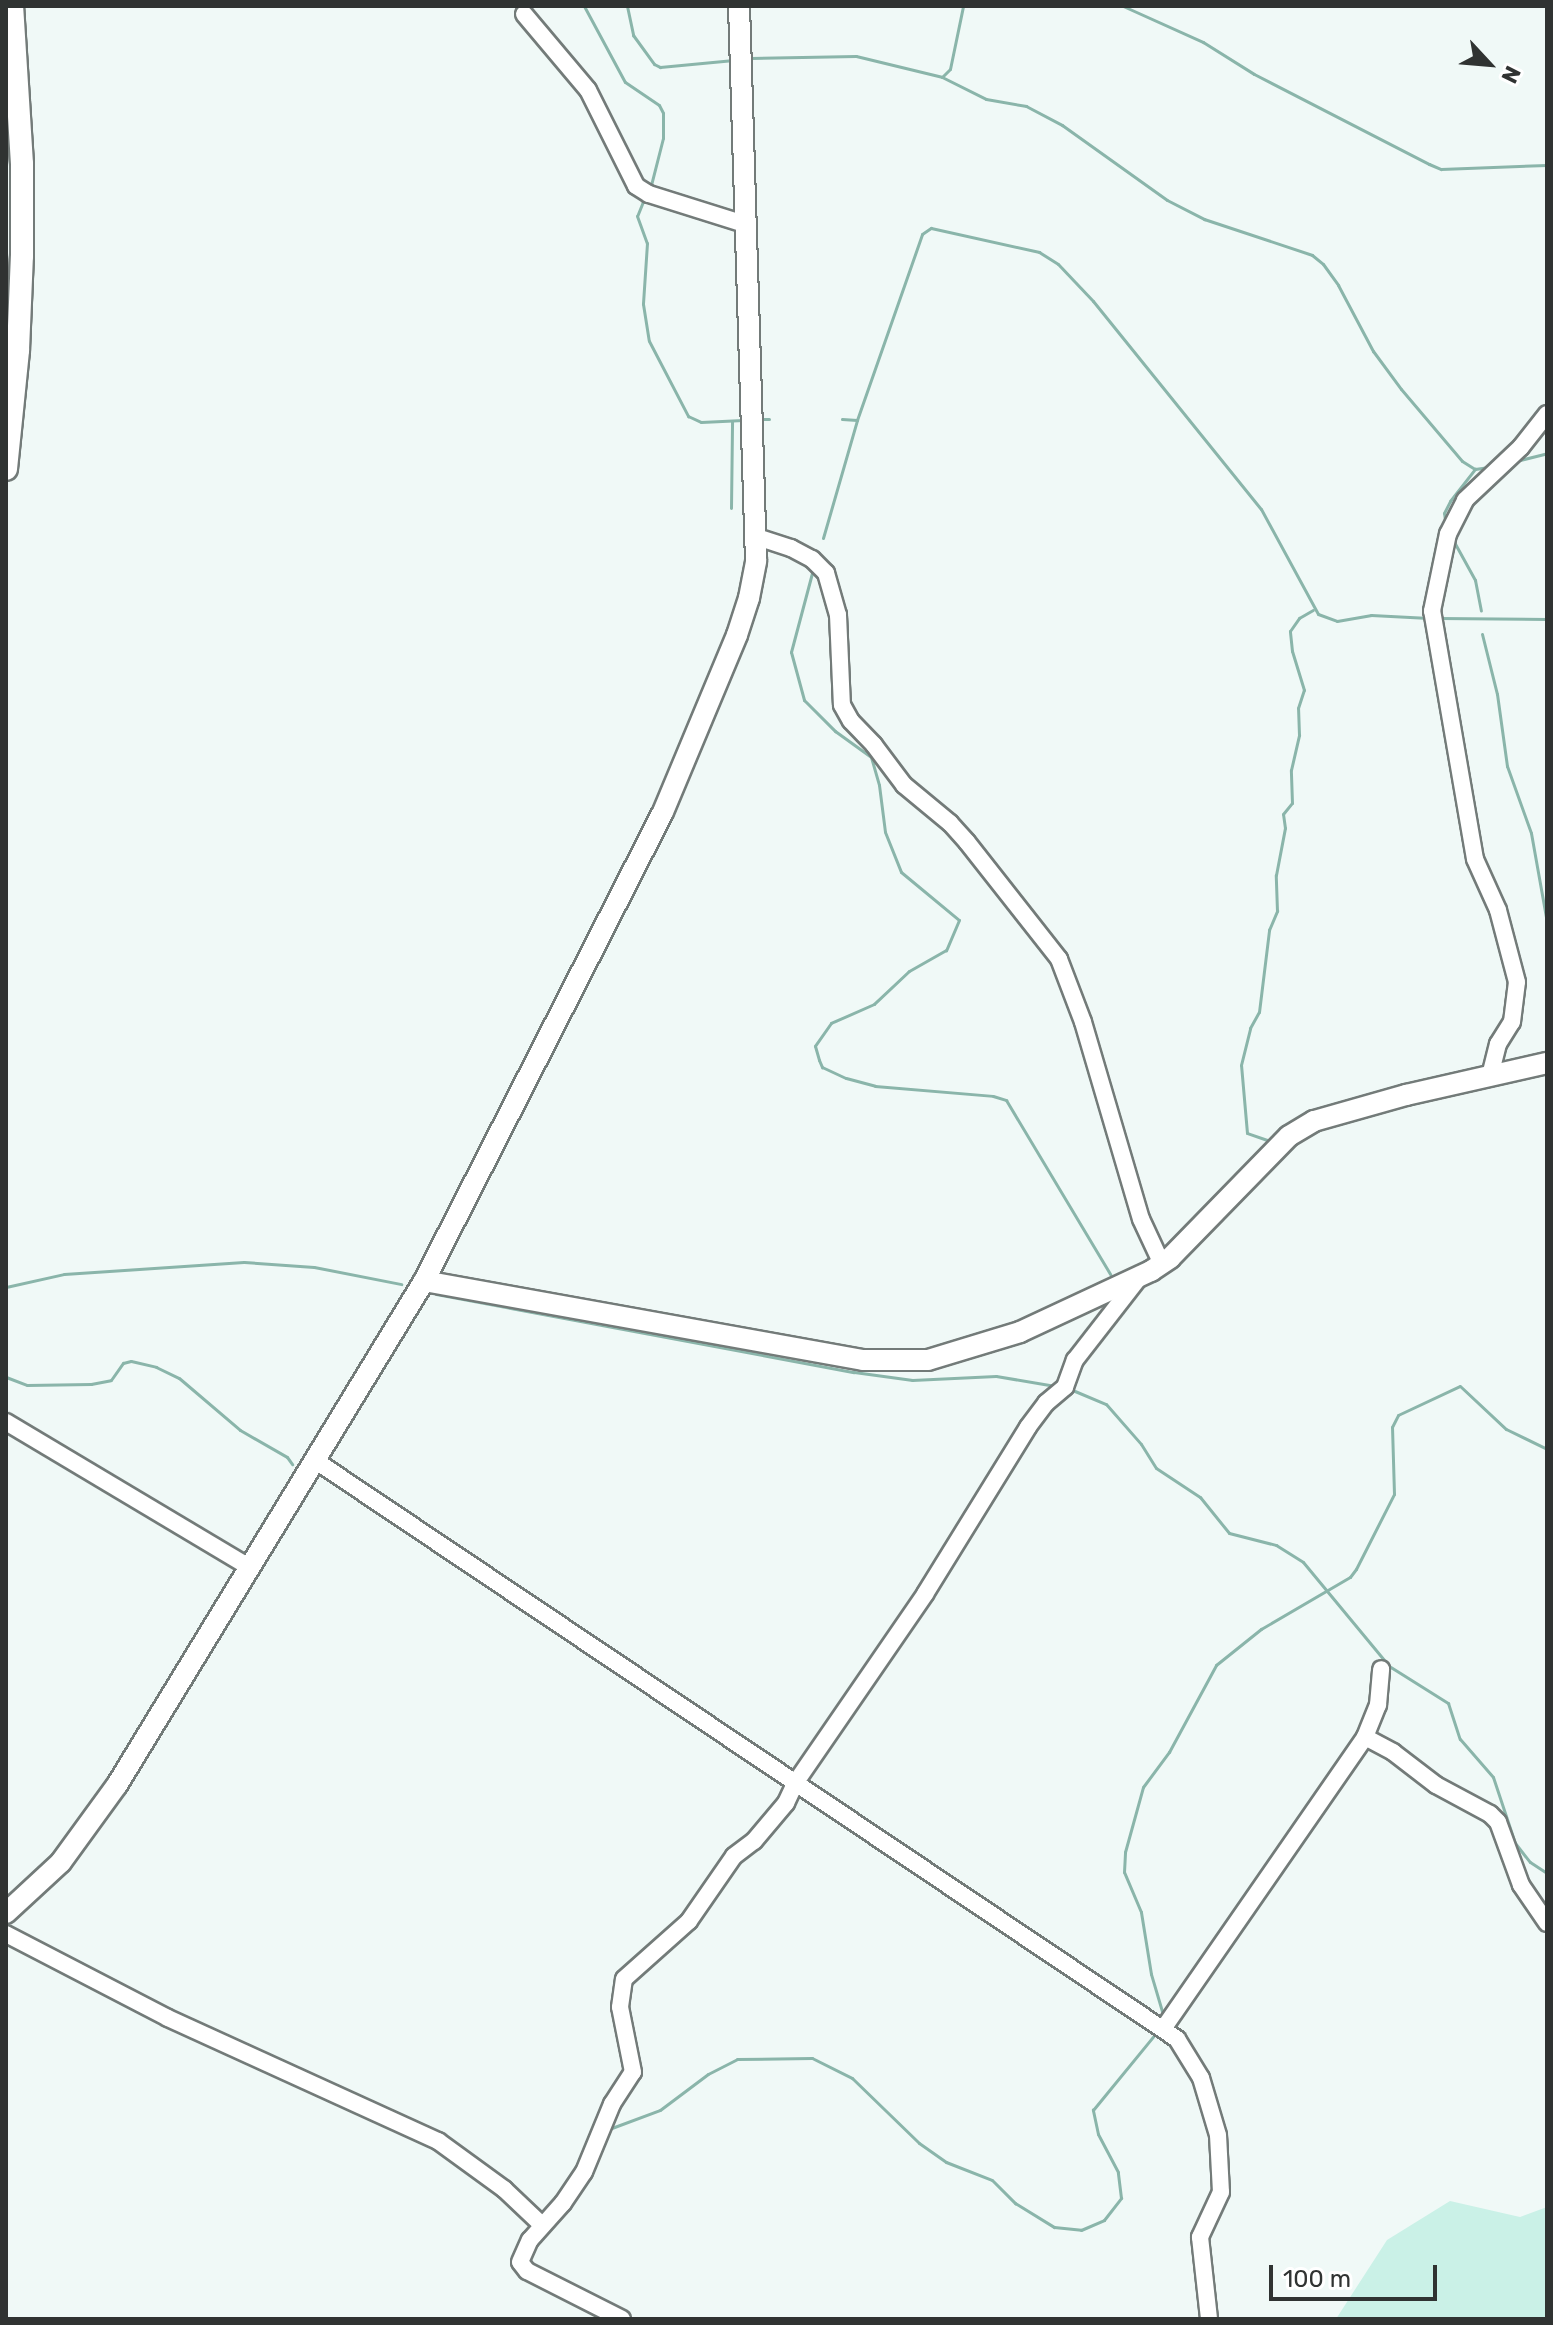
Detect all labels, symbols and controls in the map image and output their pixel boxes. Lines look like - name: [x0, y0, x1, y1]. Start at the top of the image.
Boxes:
- north arrow: [1449, 24, 1529, 104]
- text: N: [1495, 62, 1527, 88]
- scale bar: [1273, 2249, 1441, 2299]
- text: 100 m: [1283, 2265, 1351, 2293]

